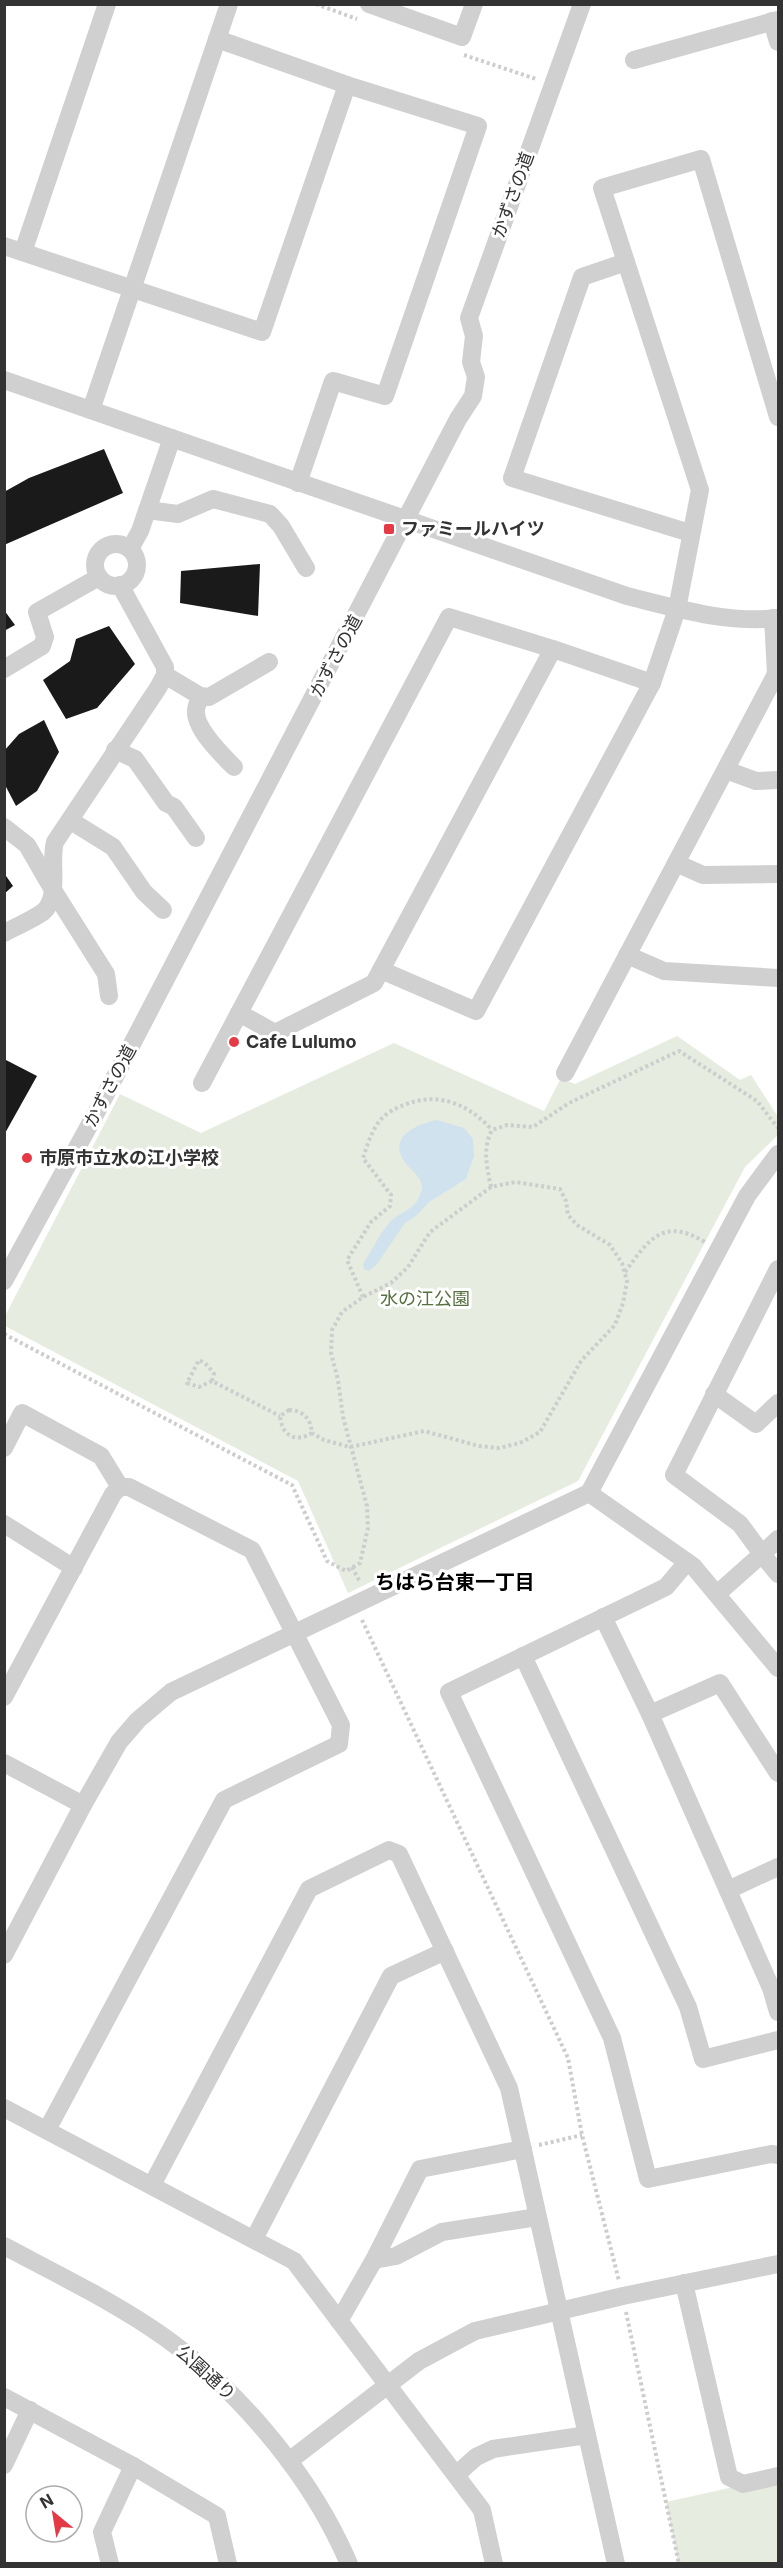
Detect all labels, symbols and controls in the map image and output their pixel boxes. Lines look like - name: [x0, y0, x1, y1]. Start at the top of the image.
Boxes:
- street label: かずさの道: [487, 149, 538, 241]
- place label: ファミールハイツ: [401, 518, 545, 539]
- marker: ファミールハイツ: [382, 522, 396, 536]
- street label: かずさの道: [305, 611, 366, 700]
- place label: Cafe Lulumo: [246, 1031, 356, 1052]
- marker: Cafe Lulumo: [227, 1035, 241, 1049]
- street label: かずさの道: [79, 1041, 140, 1130]
- place label: 市原市立水の江小学校: [39, 1147, 219, 1168]
- marker: 市原市立水の江小学校: [20, 1151, 34, 1165]
- park label: 水の江公園: [380, 1288, 470, 1309]
- district label: ちはら台東一丁目: [375, 1570, 535, 1594]
- street label: 公園通り: [173, 2341, 240, 2405]
- north arrow: [24, 2484, 84, 2544]
- text: N: [36, 2489, 57, 2513]

